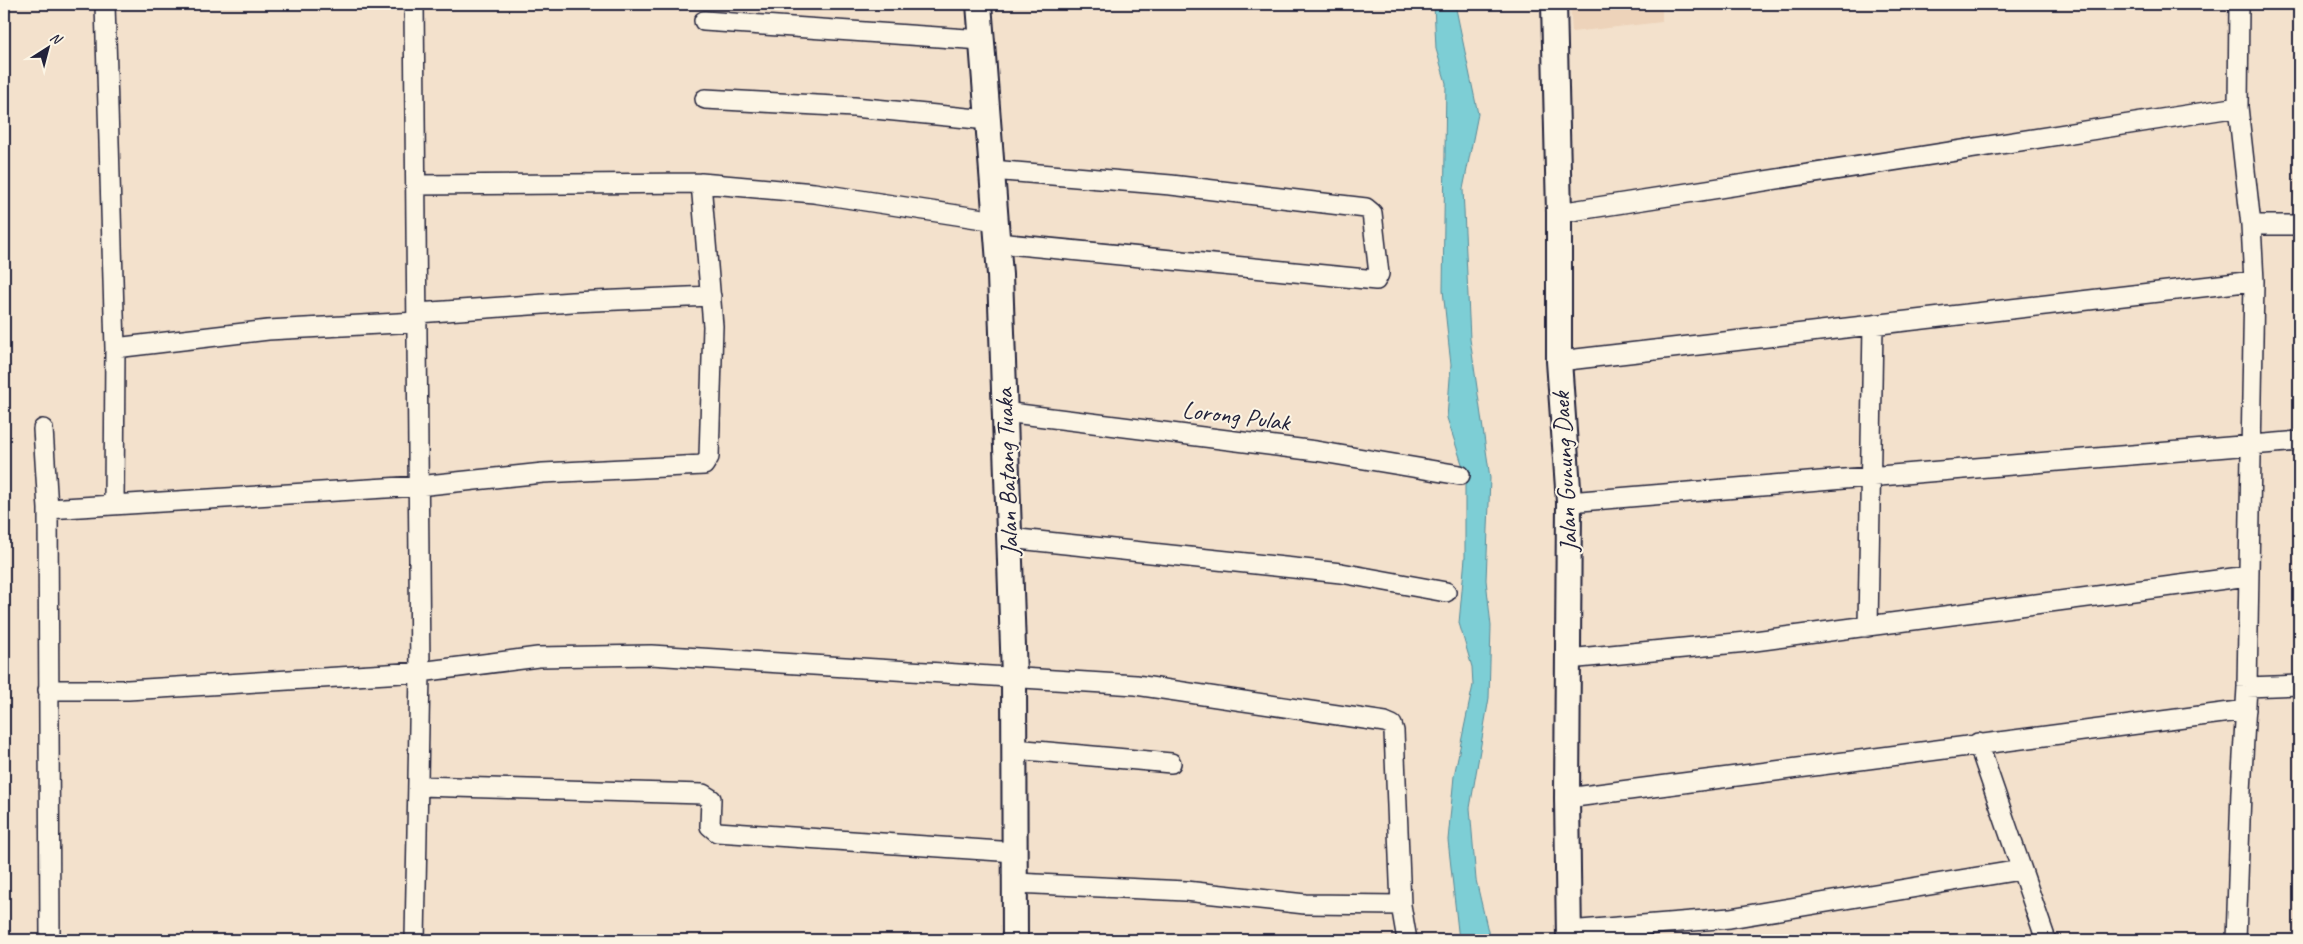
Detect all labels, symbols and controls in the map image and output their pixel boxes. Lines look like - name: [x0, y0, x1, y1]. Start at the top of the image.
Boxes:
- north arrow: [22, 22, 72, 72]
- text: N: [47, 28, 66, 49]
- street label: Jalan Batang Tuaka: [988, 386, 1026, 557]
- street label: Jalan Gunung Daek: [1545, 389, 1585, 554]
- street label: Lorong Pulak: [1180, 394, 1293, 439]

